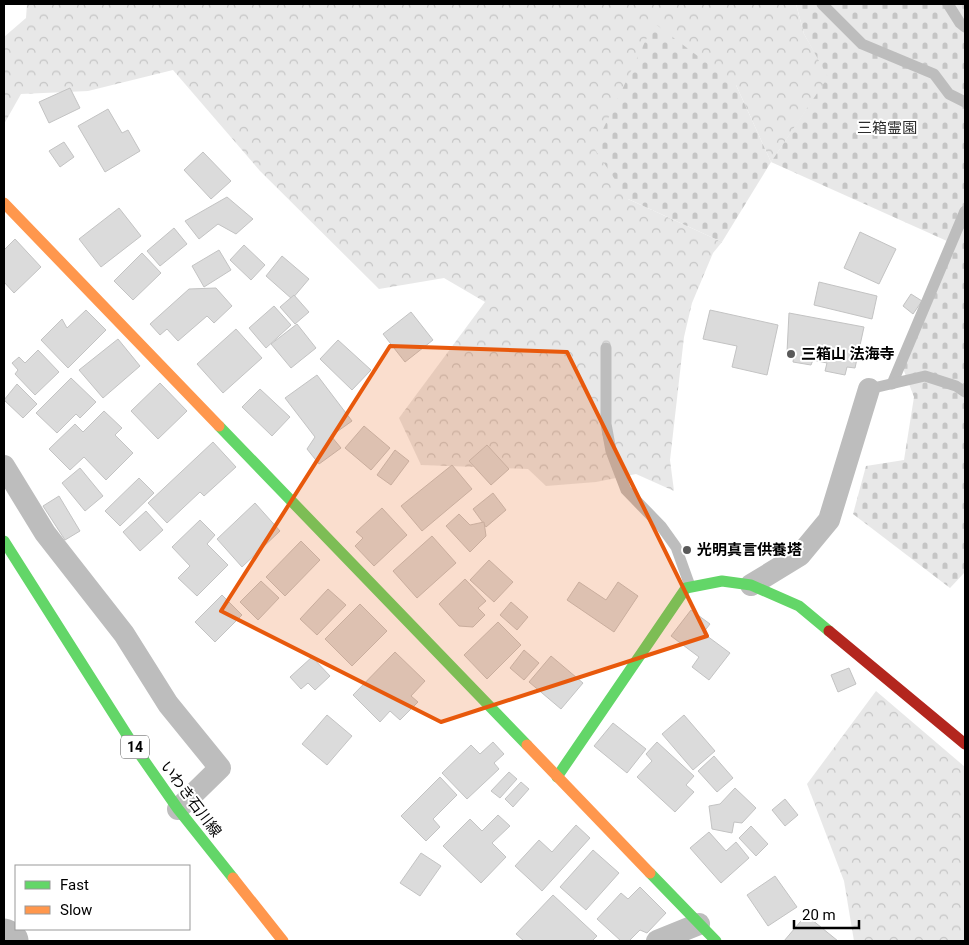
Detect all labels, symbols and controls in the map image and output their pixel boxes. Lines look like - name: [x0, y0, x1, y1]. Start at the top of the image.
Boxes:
- park label: 三箱霊園: [857, 119, 917, 137]
- place label: 三箱山 法海寺: [801, 345, 895, 363]
- marker: 三箱山 法海寺: [785, 348, 797, 360]
- place label: 光明真言供養塔: [697, 541, 802, 559]
- marker: 光明真言供養塔: [681, 544, 693, 556]
- road number: 14: [121, 736, 149, 759]
- street label: いわき石川線: [157, 758, 225, 840]
- legend: [15, 865, 190, 930]
- text: Fast: [60, 876, 89, 894]
- scale bar: [794, 898, 859, 930]
- text: Slow: [60, 901, 92, 919]
- text: 20 m: [802, 906, 836, 924]

